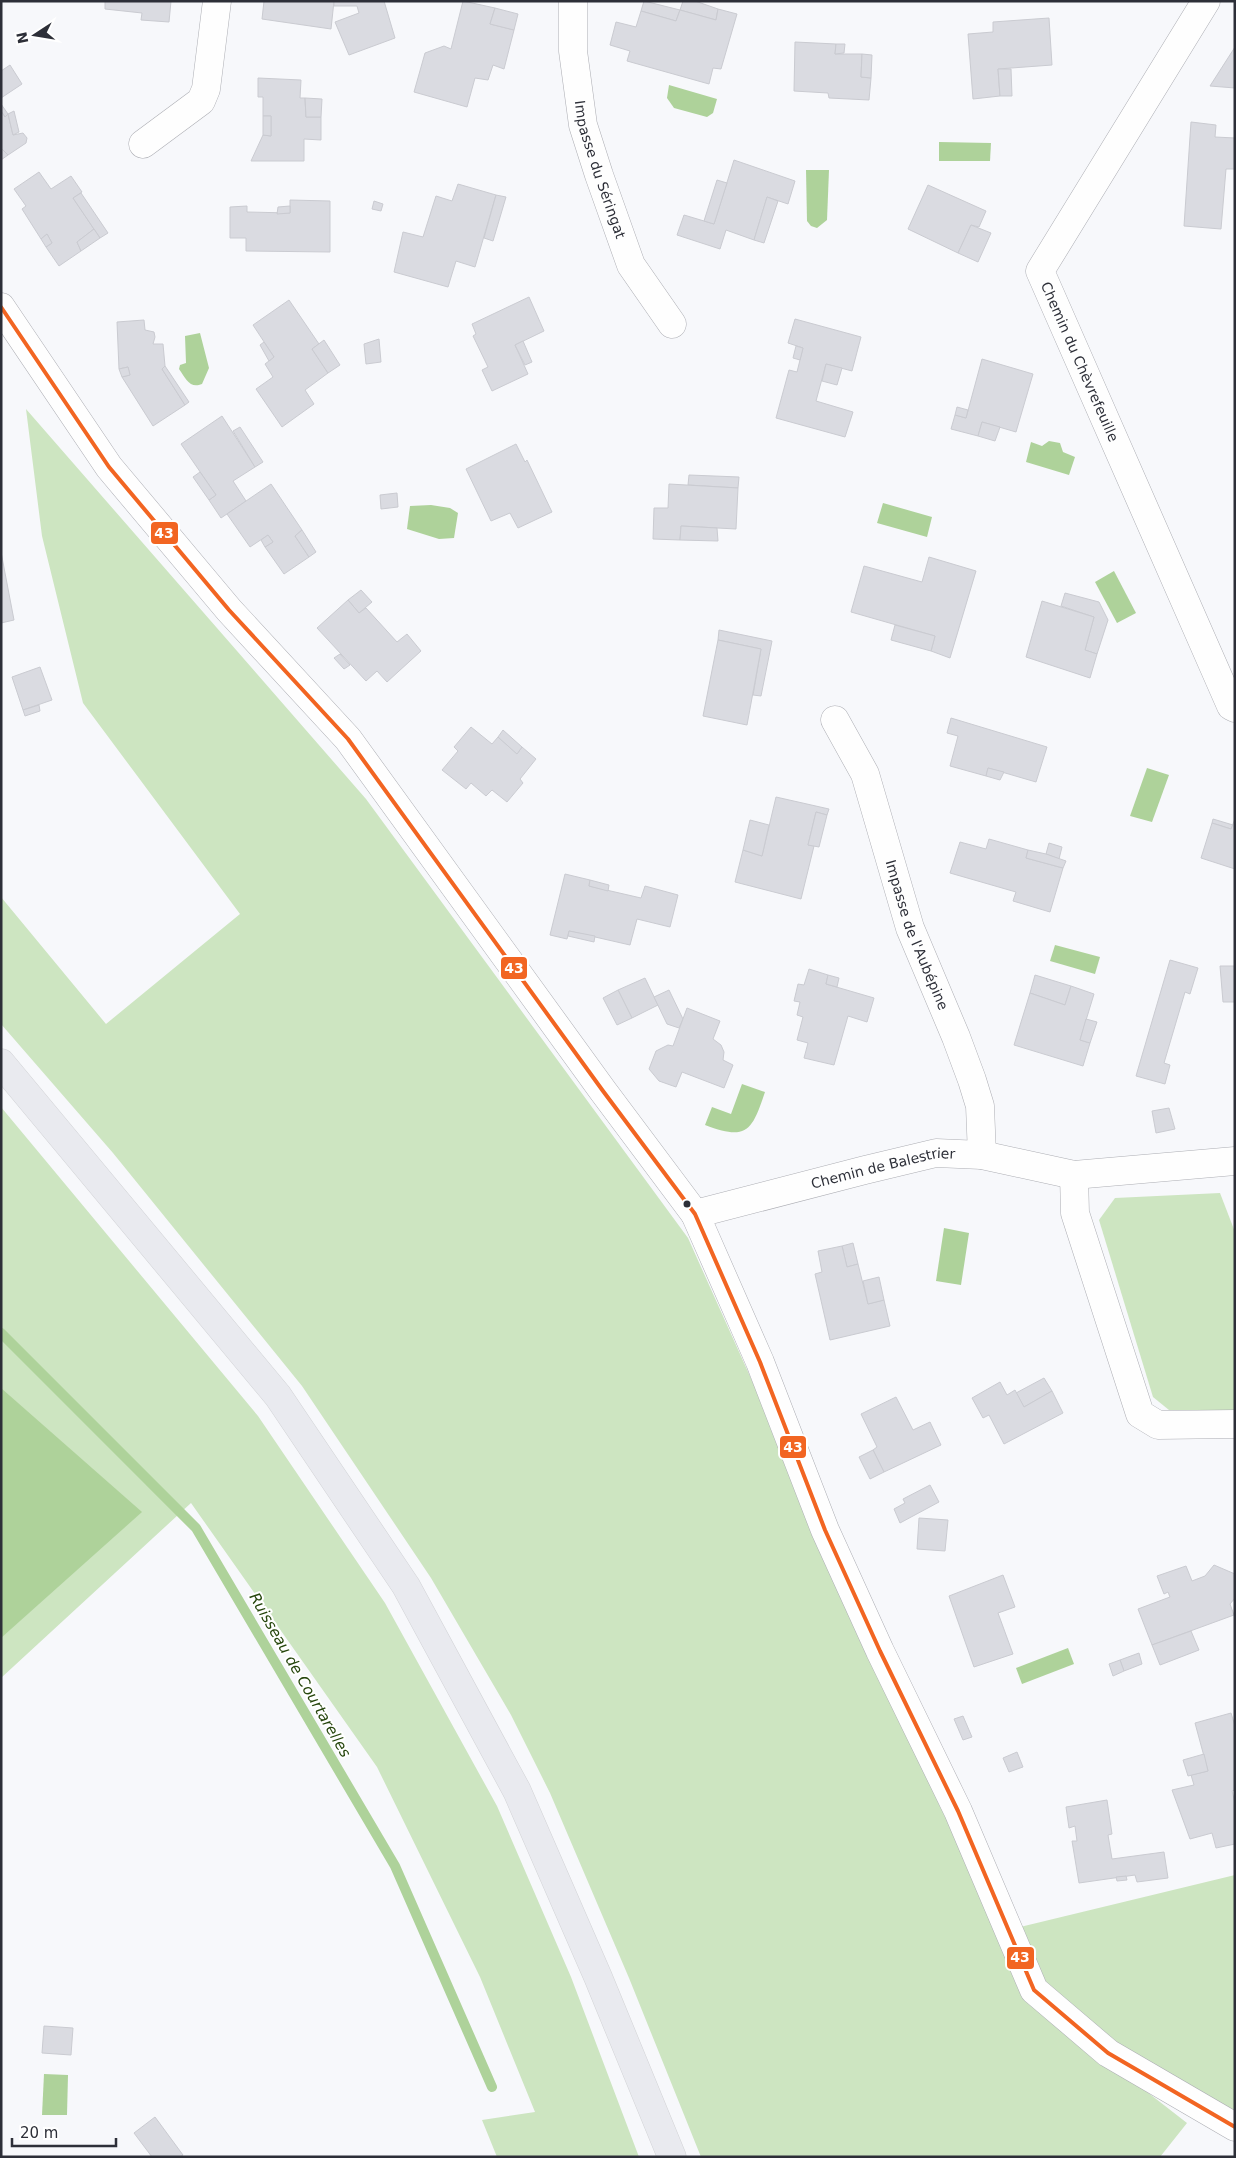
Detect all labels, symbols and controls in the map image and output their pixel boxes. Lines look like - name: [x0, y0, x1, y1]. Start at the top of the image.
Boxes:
- north arrow: [10, 10, 60, 60]
- text: N: [13, 30, 31, 45]
- street label: Impasse du Séringat: [572, 99, 629, 241]
- street label: Chemin du Chèvrefeuille: [1038, 279, 1122, 444]
- line badge: 43: [150, 521, 179, 545]
- text: 43: [154, 525, 174, 541]
- street label: Impasse de l'Aubépine: [883, 858, 952, 1012]
- line badge: 43: [500, 956, 528, 980]
- text: 43: [504, 960, 524, 976]
- street label: Chemin de Balestrier: [809, 1145, 956, 1192]
- unlabelled marker: [682, 1199, 692, 1209]
- line badge: 43: [779, 1435, 807, 1459]
- text: 43: [783, 1439, 803, 1455]
- water label: Ruisseau de Courtarelles: [245, 1589, 355, 1761]
- line badge: 43: [1006, 1946, 1035, 1970]
- text: 43: [1010, 1949, 1030, 1965]
- scale bar: [12, 2116, 116, 2148]
- text: 20 m: [20, 2124, 58, 2142]

